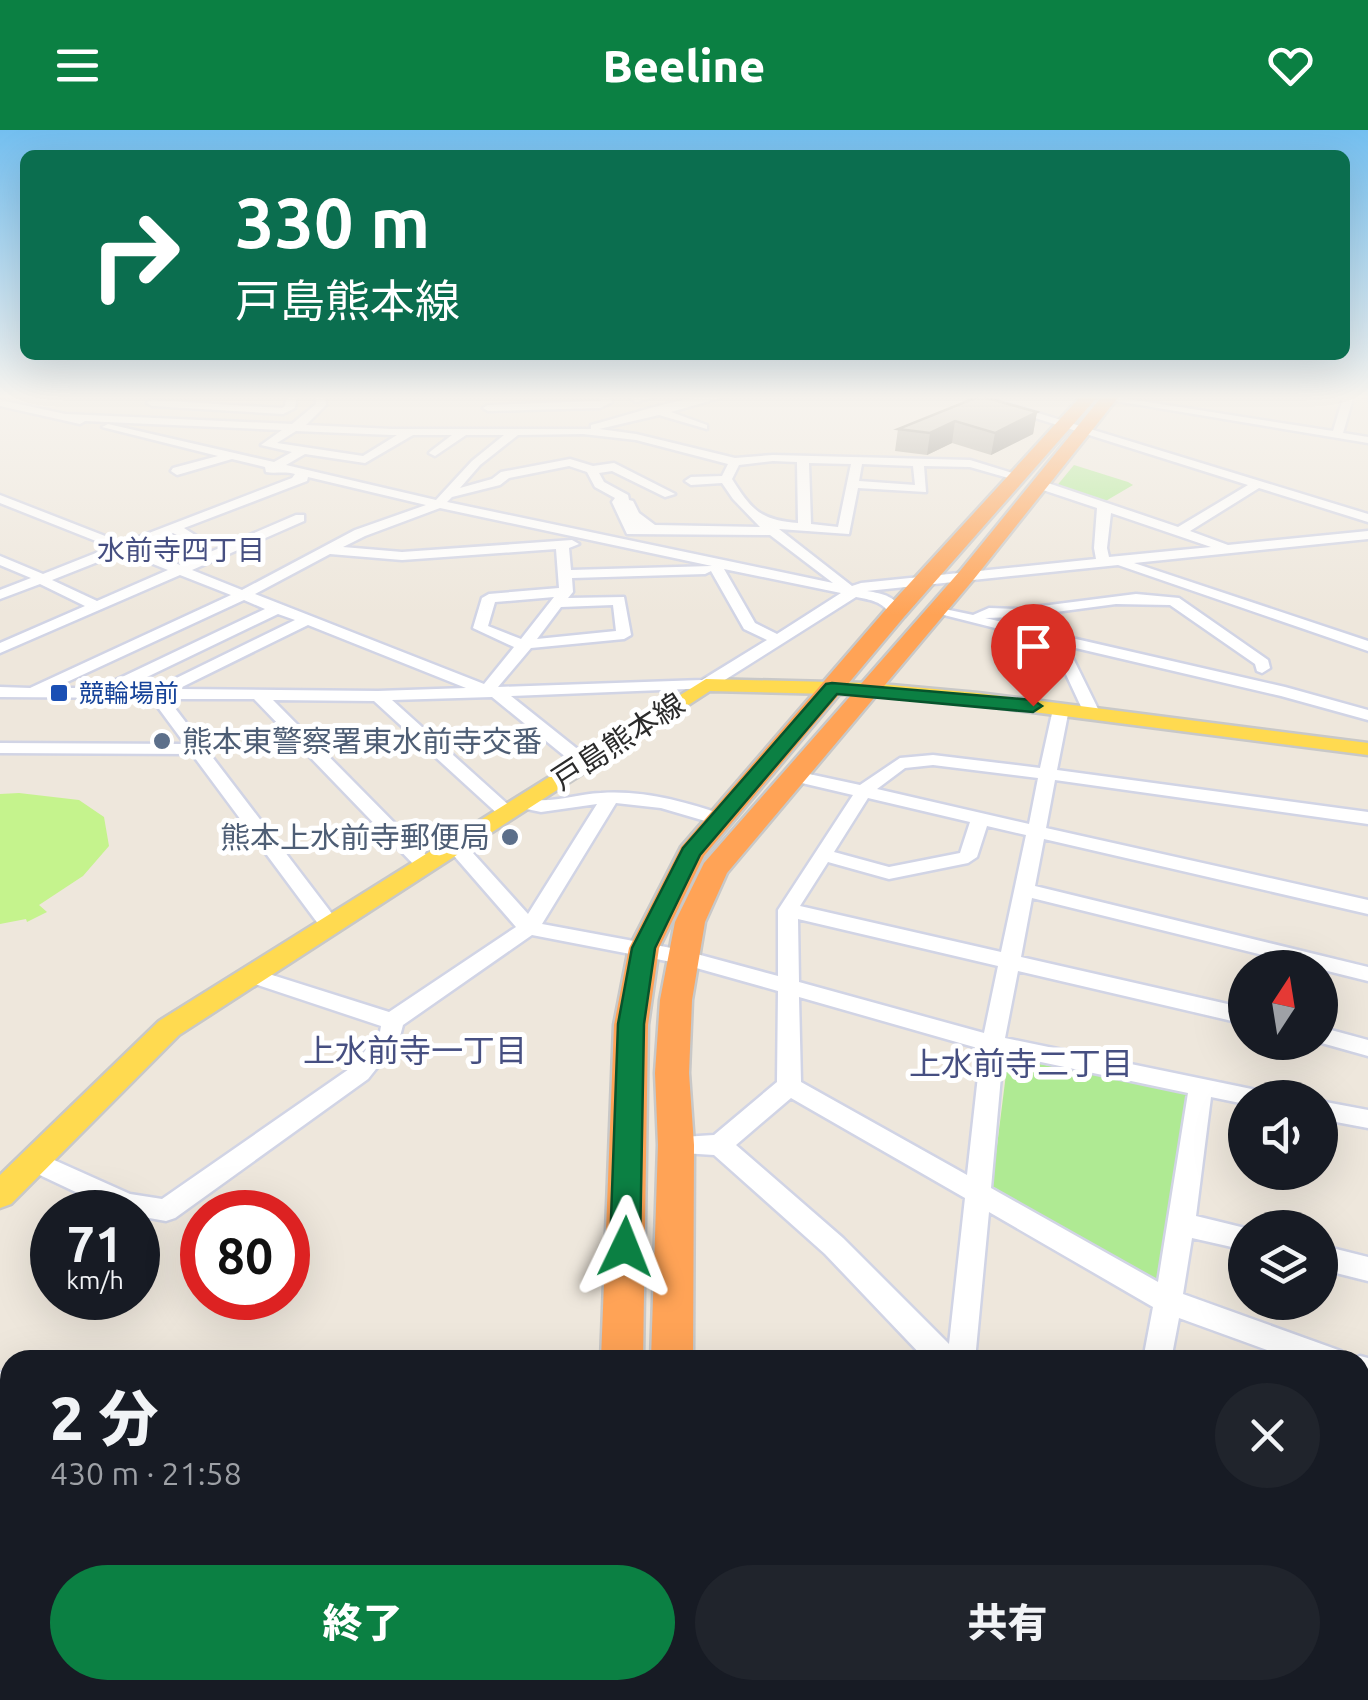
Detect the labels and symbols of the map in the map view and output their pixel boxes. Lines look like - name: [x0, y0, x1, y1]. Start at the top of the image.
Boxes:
- district label: 水前寺四丁目: [97, 534, 265, 565]
- pin: [991, 604, 1076, 707]
- place label: 競輪場前: [79, 679, 179, 707]
- marker: 競輪場前: [48, 682, 70, 704]
- street label: 戸島熊本線: [546, 686, 690, 796]
- place label: 熊本東警察署東水前寺交番: [182, 724, 542, 758]
- marker: 熊本東警察署東水前寺交番: [151, 730, 173, 752]
- place label: 熊本上水前寺郵便局: [220, 820, 490, 854]
- marker: 熊本上水前寺郵便局: [499, 826, 521, 848]
- north arrow: [1228, 950, 1338, 1060]
- district label: 上水前寺一丁目: [303, 1032, 527, 1068]
- district label: 上水前寺二丁目: [909, 1045, 1133, 1081]
- speed limit sign: 80: [180, 1190, 310, 1320]
- position arrow: [573, 1195, 677, 1299]

